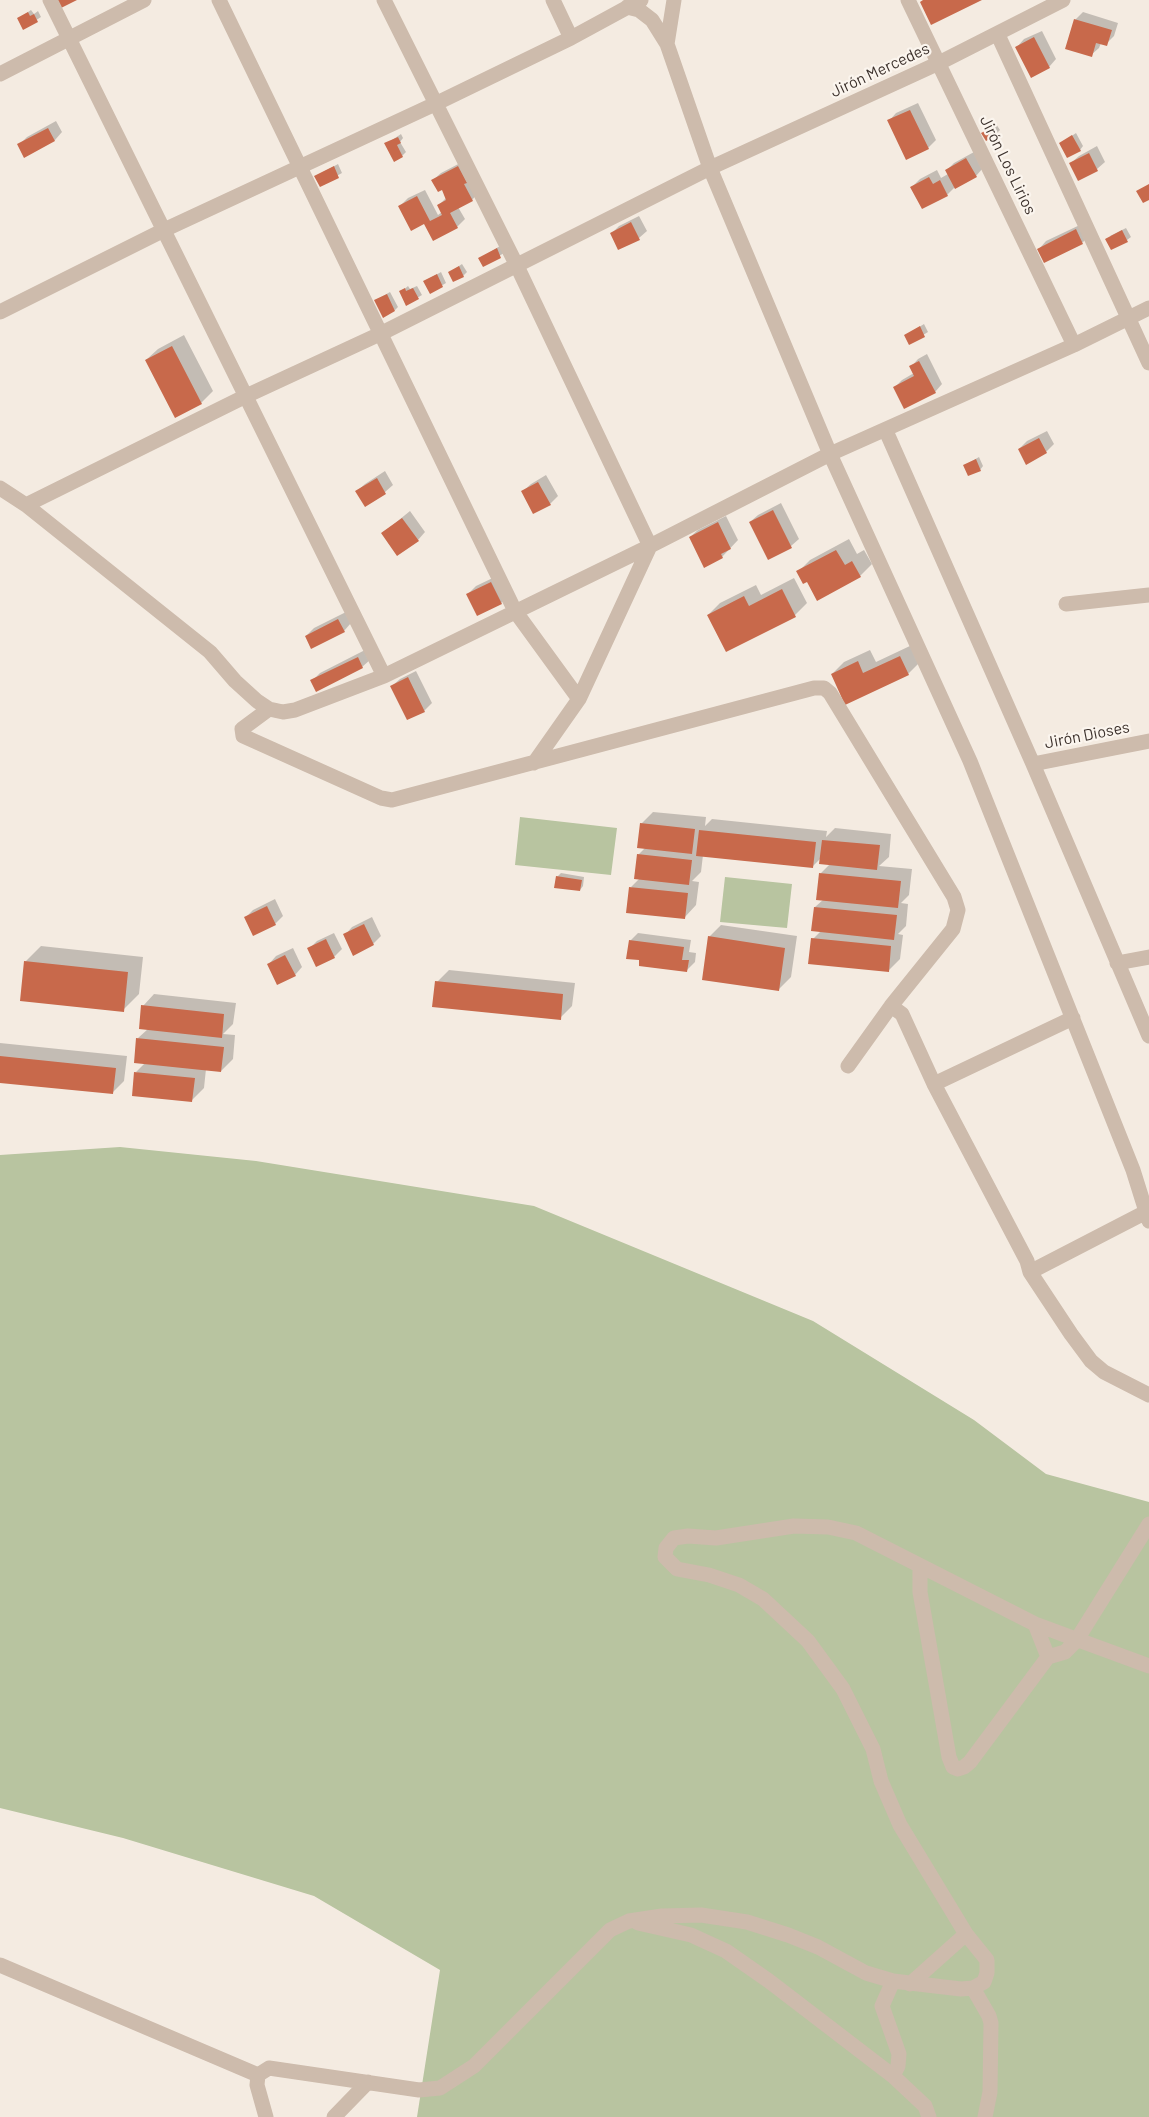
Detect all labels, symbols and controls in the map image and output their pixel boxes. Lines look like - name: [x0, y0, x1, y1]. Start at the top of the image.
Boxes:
- street label: Jirón Mercedes: [828, 39, 932, 101]
- street label: Jirón Los Lirios: [976, 112, 1040, 218]
- street label: Jirón Dioses: [1043, 717, 1131, 753]

